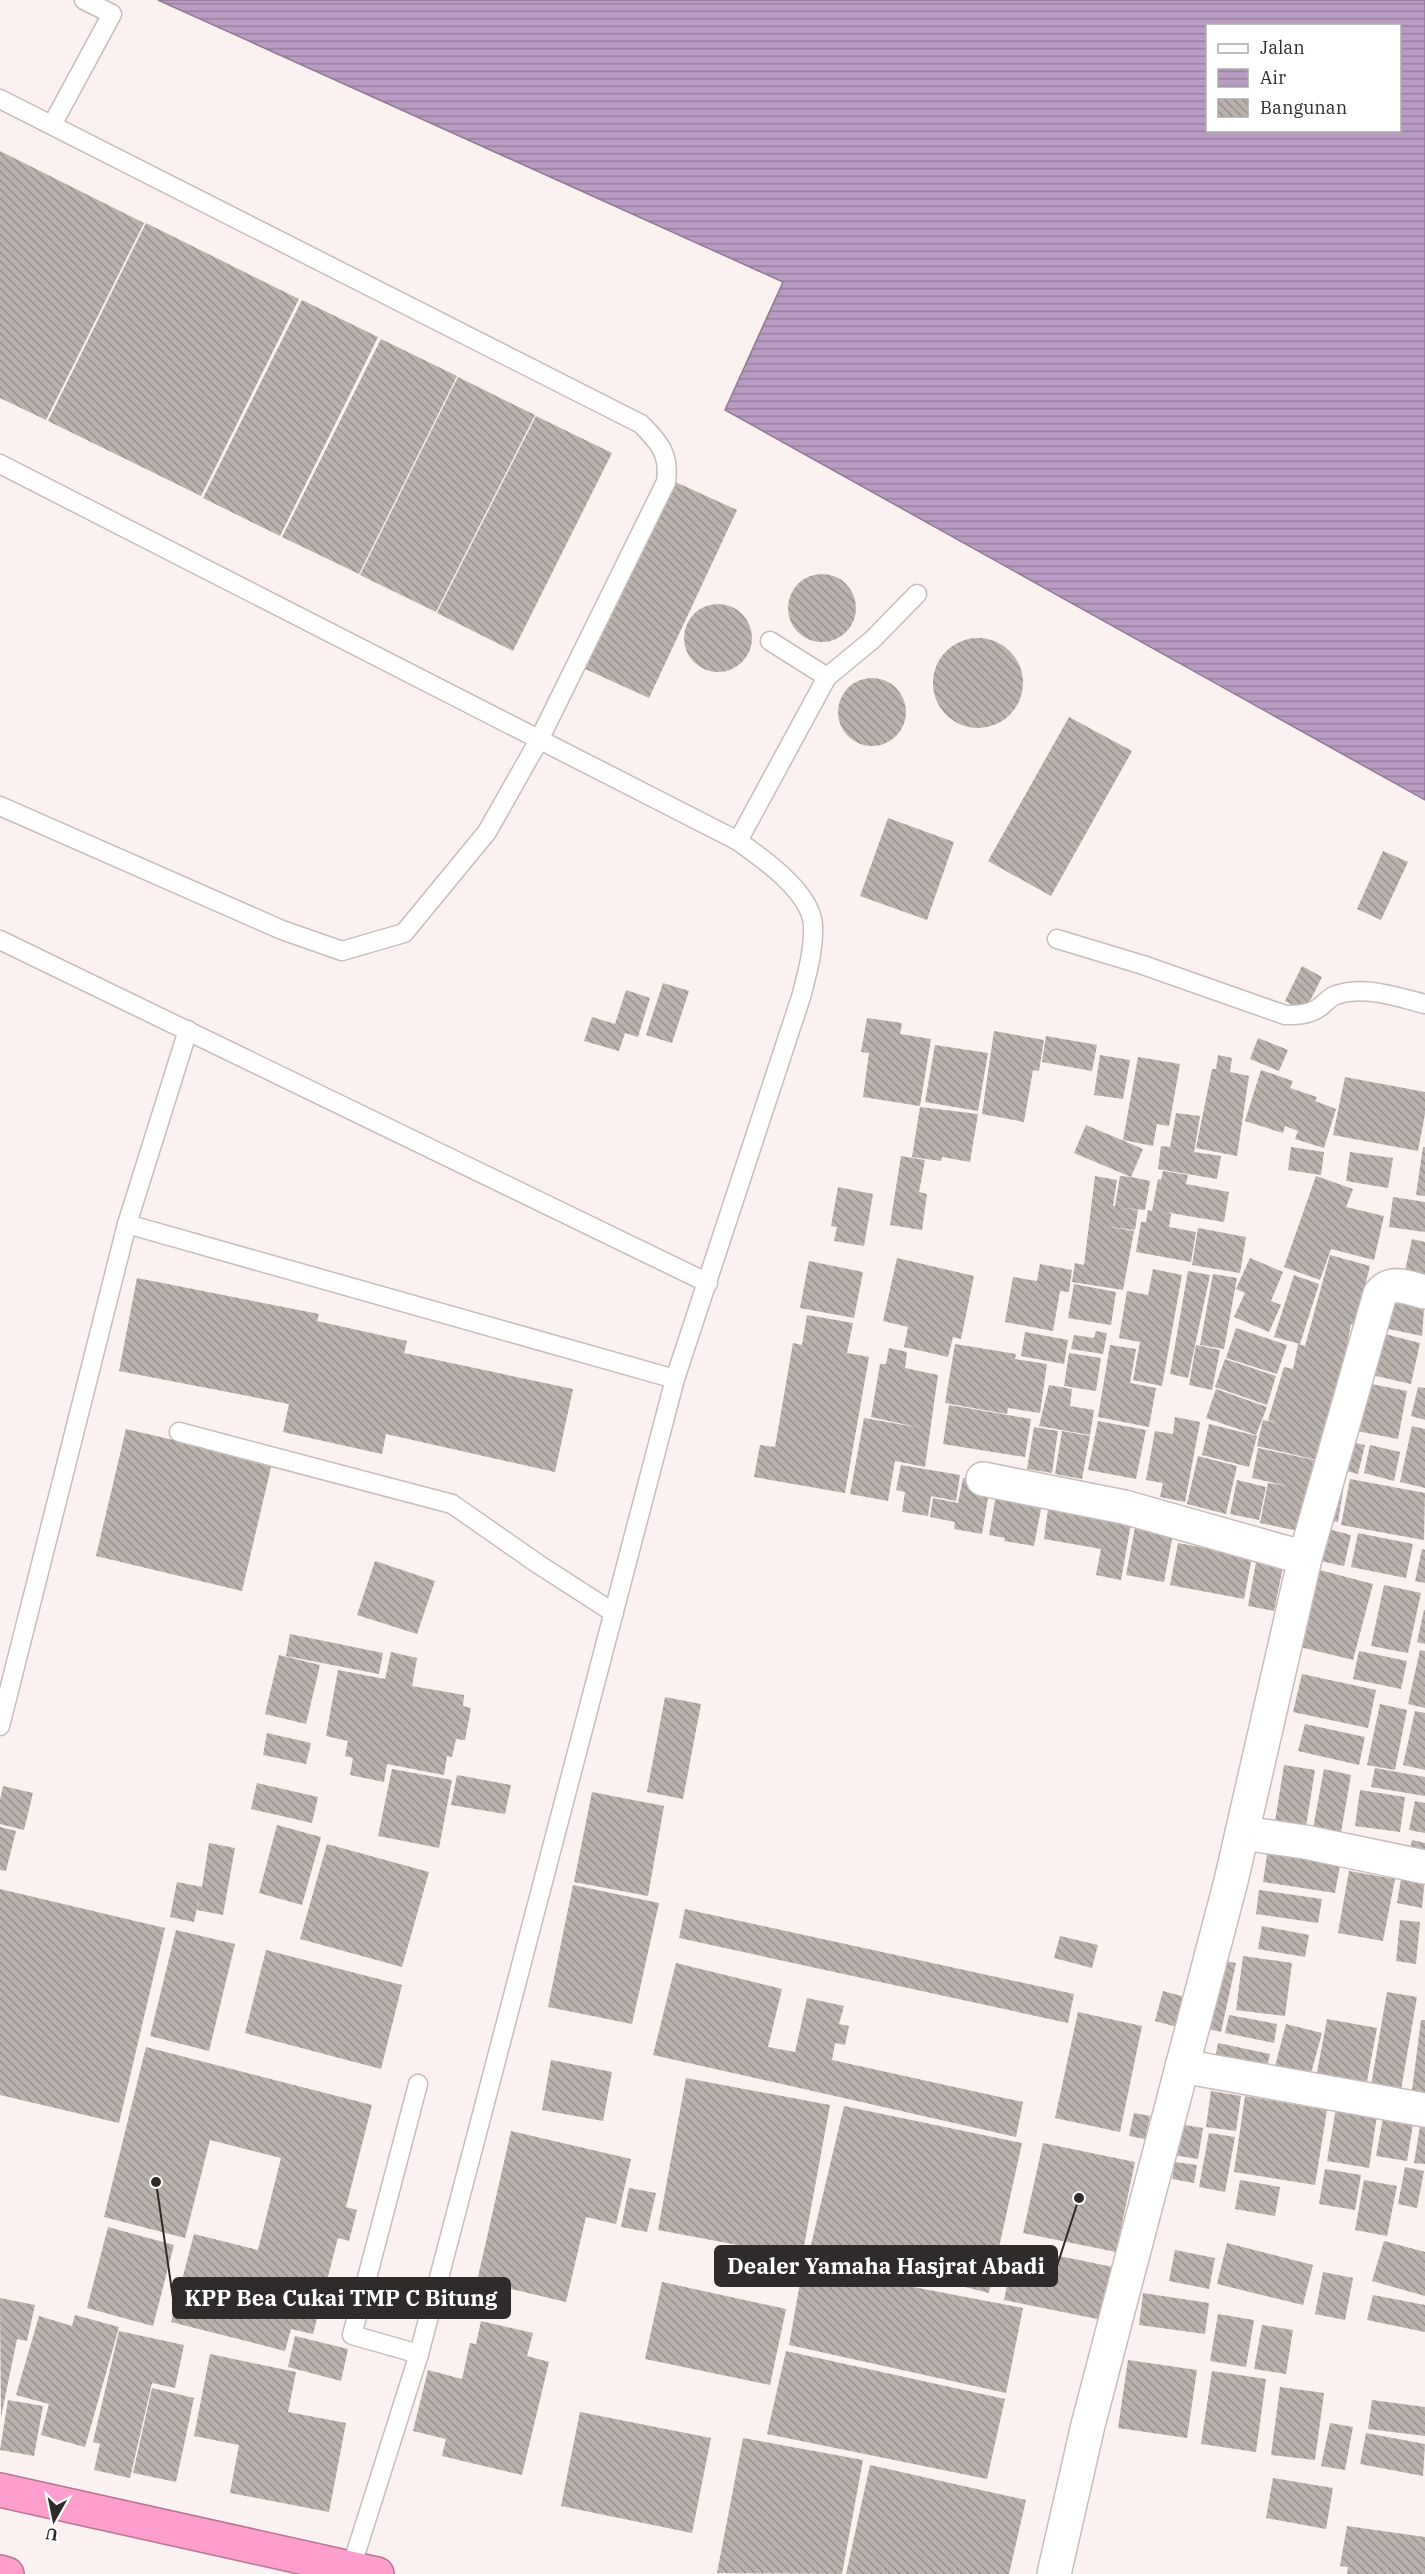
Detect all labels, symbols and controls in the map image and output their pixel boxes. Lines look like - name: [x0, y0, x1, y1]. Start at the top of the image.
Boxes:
- legend: [1206, 24, 1401, 132]
- text: Jalan: [1260, 36, 1305, 59]
- text: Air: [1260, 66, 1286, 89]
- text: Bangunan: [1260, 96, 1347, 119]
- callout: Dealer Yamaha Hasjrat Abadi: [715, 2246, 1057, 2286]
- text: Dealer Yamaha Hasjrat Abadi: [727, 2251, 1045, 2280]
- callout: KPP Bea Cukai TMP C Bitung: [173, 2278, 510, 2318]
- text: KPP Bea Cukai TMP C Bitung: [184, 2283, 498, 2312]
- north arrow: [24, 2490, 84, 2550]
- text: U: [44, 2524, 59, 2546]

